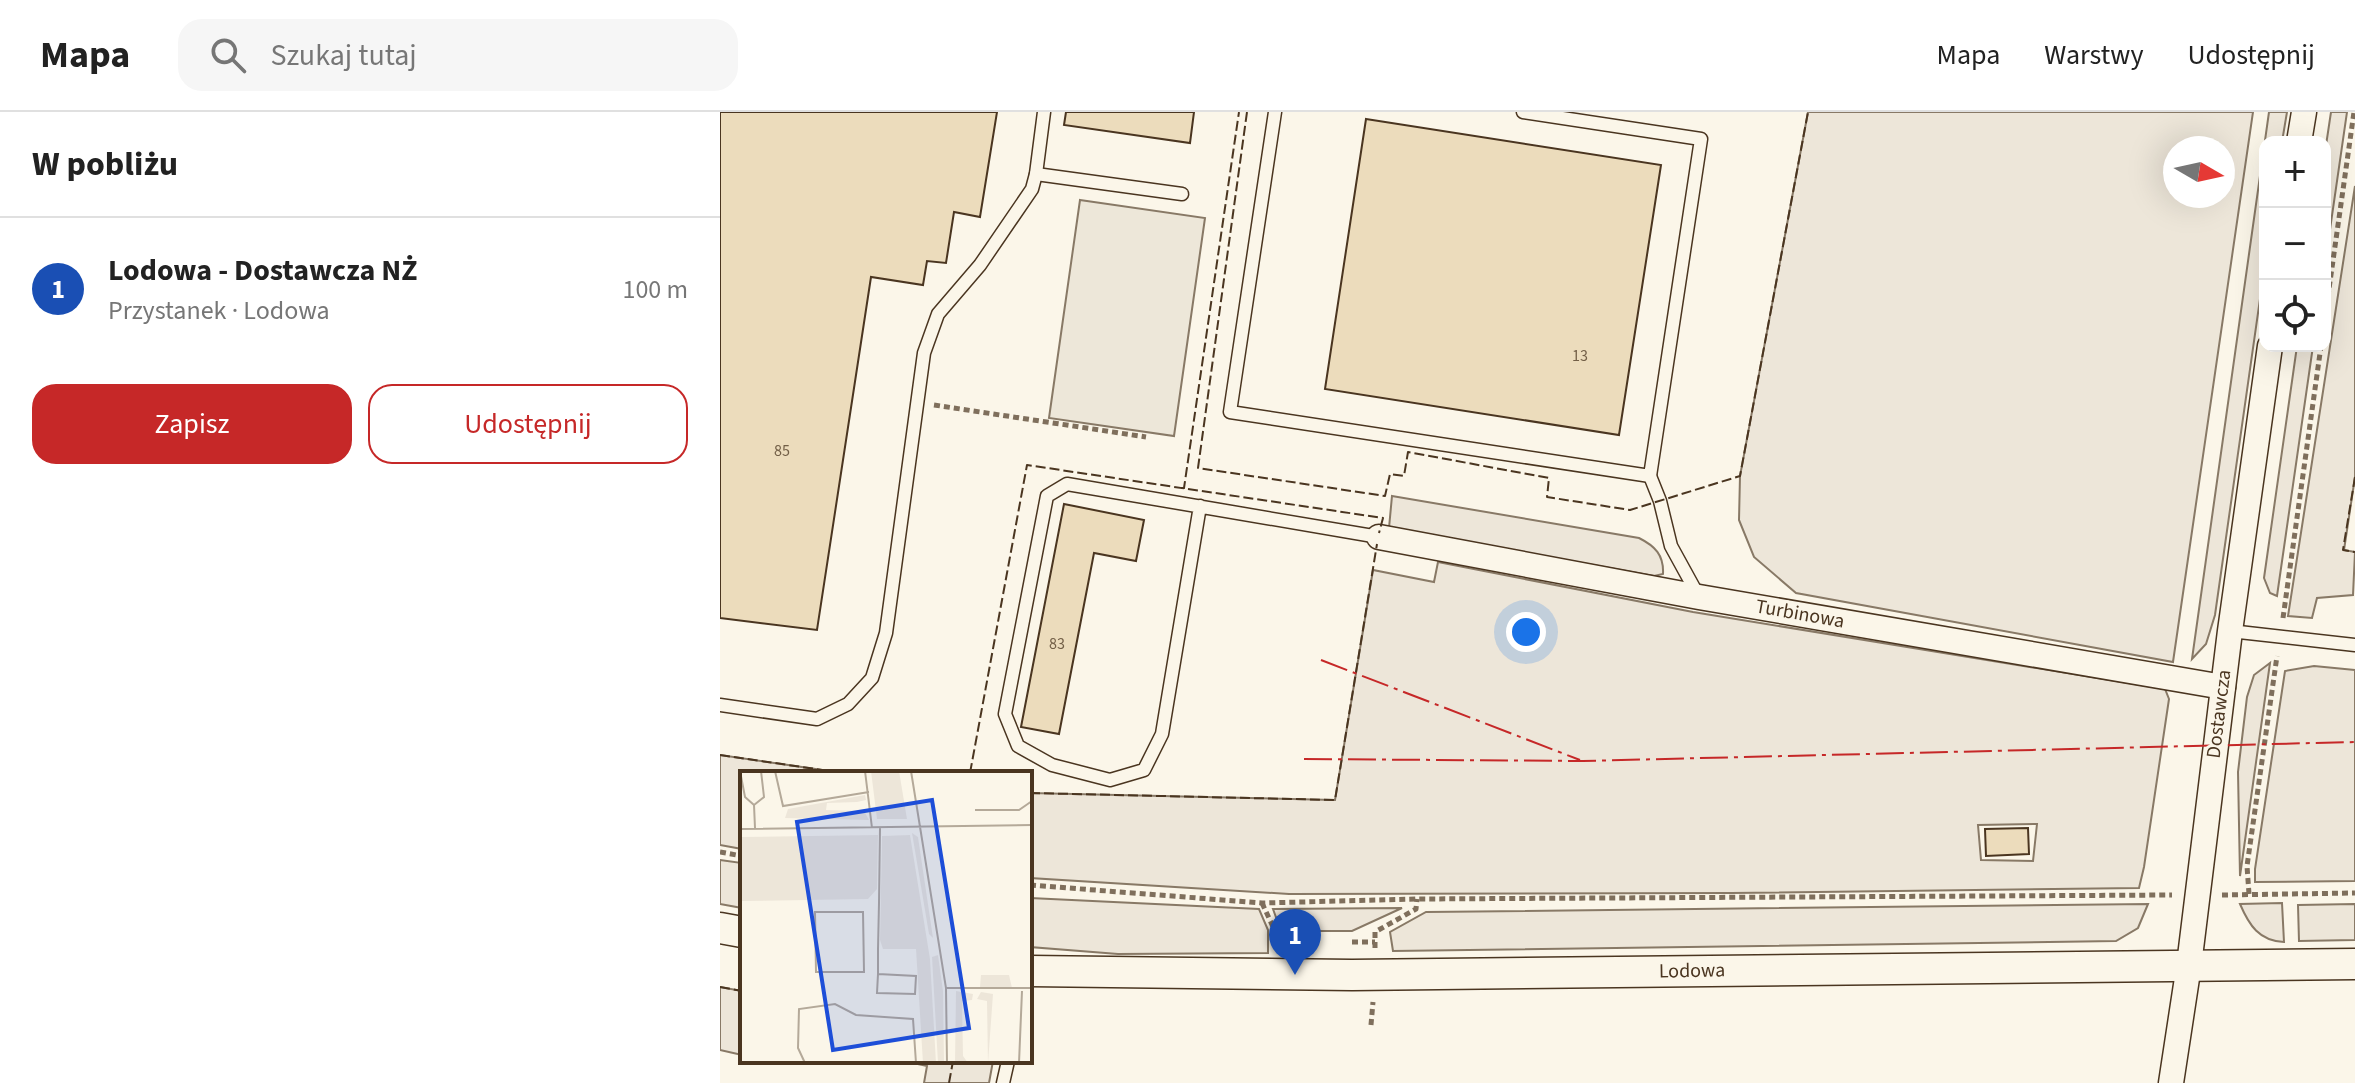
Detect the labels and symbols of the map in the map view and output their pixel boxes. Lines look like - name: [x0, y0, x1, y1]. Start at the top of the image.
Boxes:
- north arrow: [2163, 136, 2235, 208]
- house number: 13: [1572, 345, 1588, 367]
- house number: 85: [774, 440, 790, 462]
- street label: Turbinowa: [1753, 592, 1847, 636]
- your location: [1506, 612, 1546, 652]
- house number: 83: [1049, 633, 1065, 655]
- street label: Dostawcza: [2200, 668, 2238, 760]
- inset map: [740, 771, 1032, 1063]
- pin: 1: [1269, 909, 1321, 975]
- street label: Lodowa: [1659, 956, 1725, 986]

